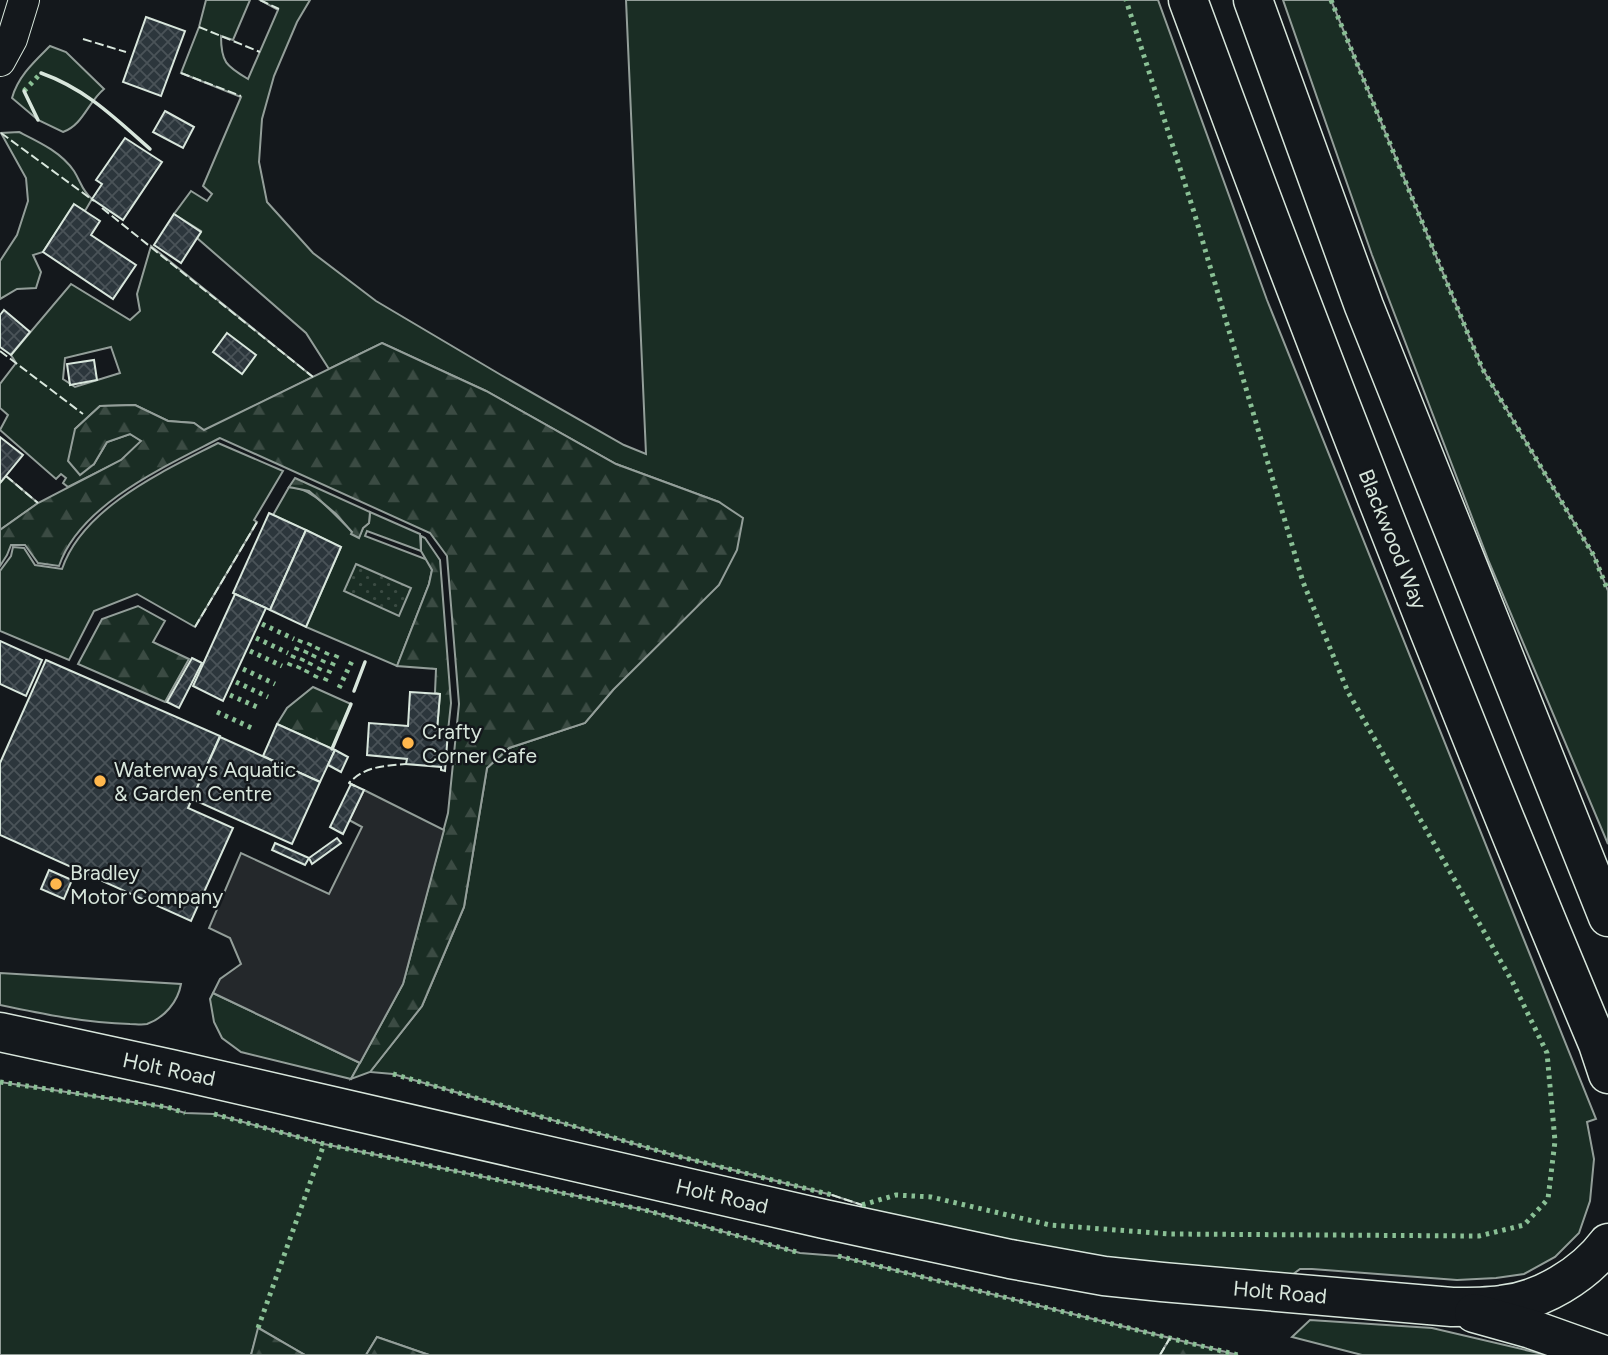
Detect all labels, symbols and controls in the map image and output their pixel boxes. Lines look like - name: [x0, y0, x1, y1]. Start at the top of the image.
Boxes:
- street label: Blackwood Way: [1354, 465, 1432, 613]
- place label: Crafty Corner Cafe: [422, 719, 537, 768]
- marker: Crafty Corner Cafe: [400, 735, 416, 751]
- place label: Waterways Aquatic & Garden Centre: [114, 757, 296, 806]
- marker: Waterways Aquatic & Garden Centre: [92, 773, 108, 789]
- place label: Bradley Motor Company: [70, 860, 223, 909]
- marker: Bradley Motor Company: [48, 876, 64, 892]
- street label: Holt Road: [120, 1047, 218, 1091]
- street label: Holt Road: [673, 1173, 771, 1219]
- street label: Holt Road: [1232, 1275, 1328, 1309]

